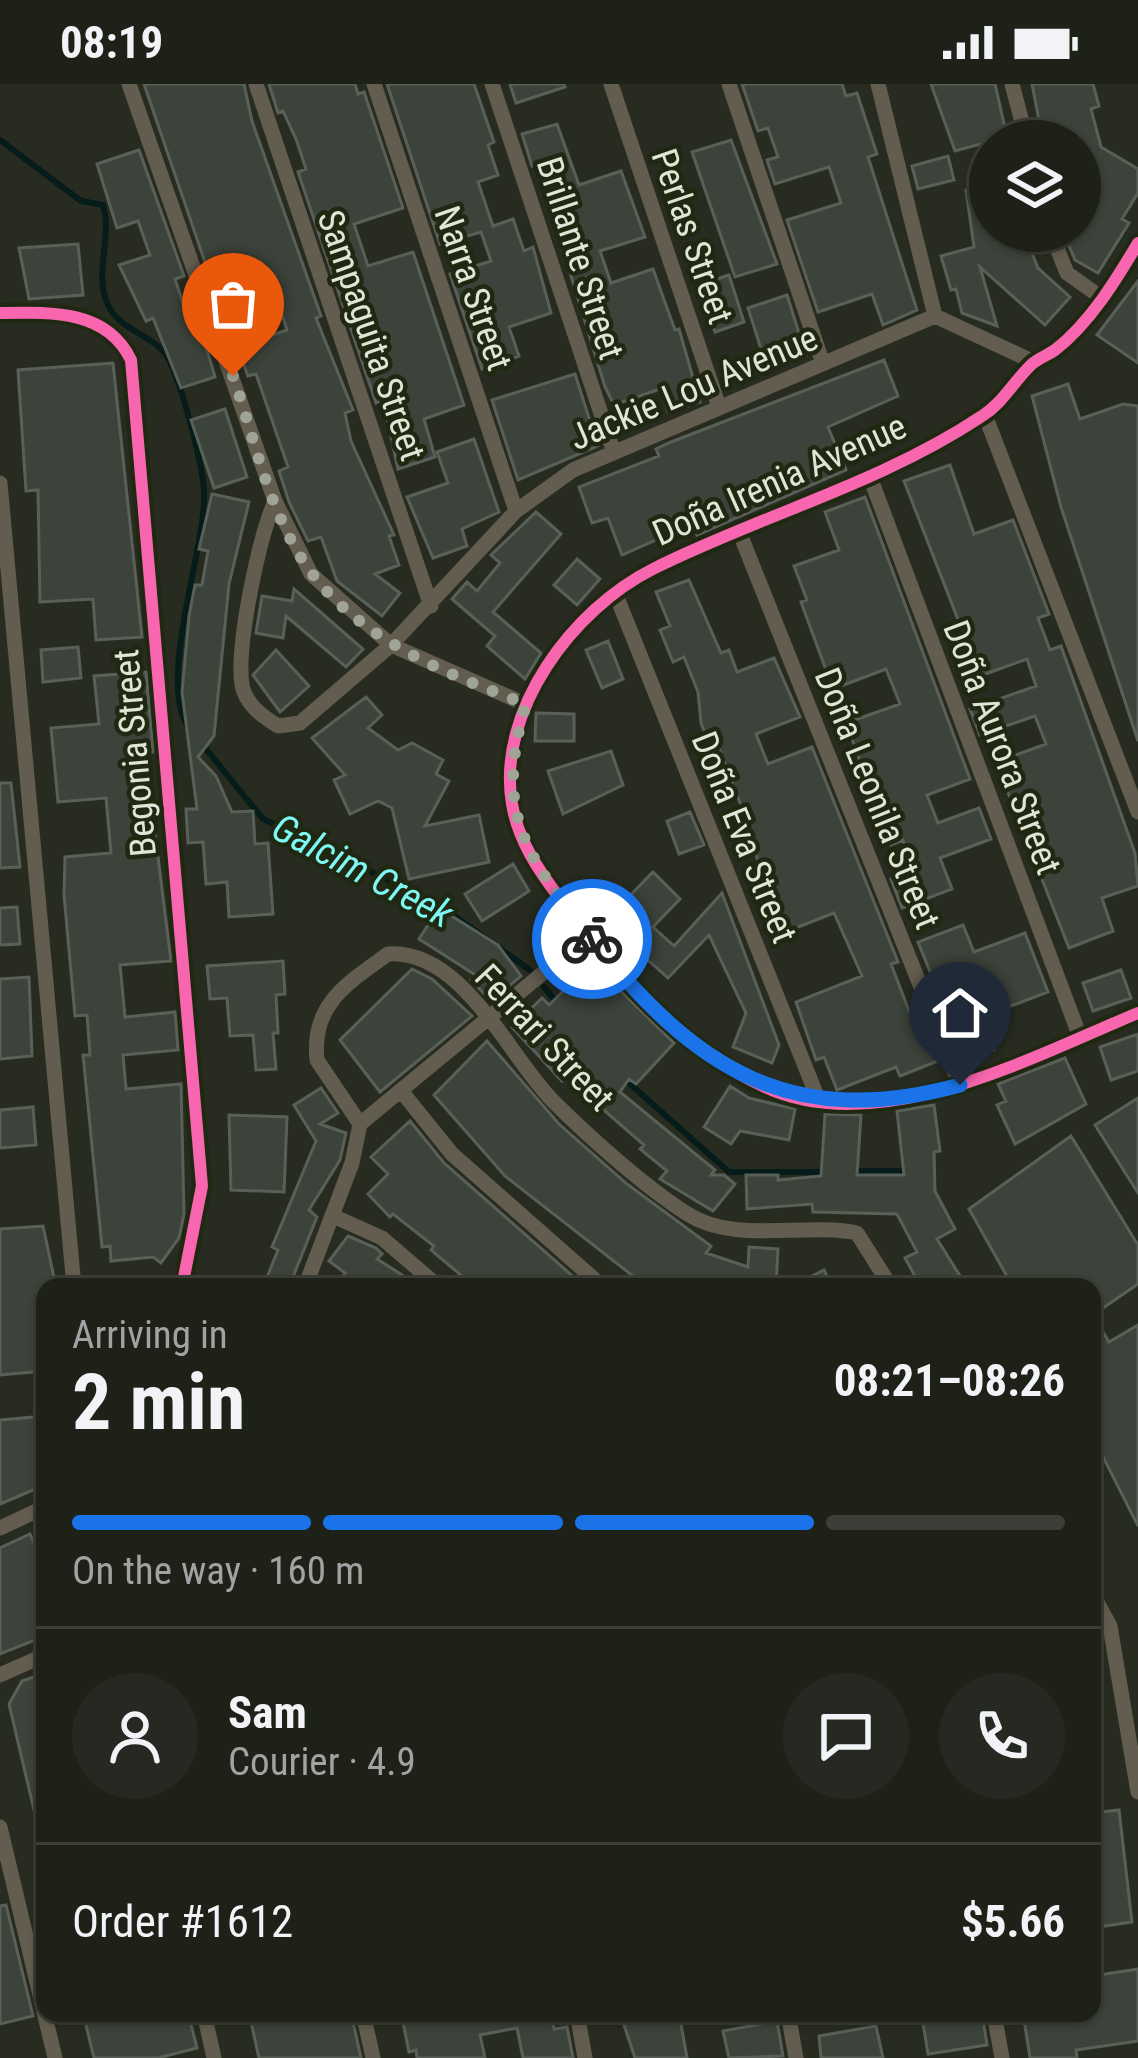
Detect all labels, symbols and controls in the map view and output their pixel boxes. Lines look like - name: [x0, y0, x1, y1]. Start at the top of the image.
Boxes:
- text: 08:19: [60, 16, 163, 69]
- map controls: [969, 120, 1101, 252]
- button: layers: [969, 120, 1101, 252]
- street label: Perlas Street: [643, 143, 742, 329]
- street label: Brillante Street: [528, 152, 633, 365]
- street label: Narra Street: [425, 201, 521, 376]
- street label: Sampaguita Street: [309, 205, 434, 466]
- pin: [182, 253, 284, 376]
- icon: bag: [200, 271, 266, 337]
- street label: Jackie Lou Avenue: [563, 317, 824, 459]
- street label: Doña Irenia Avenue: [646, 405, 913, 555]
- street label: Doña Aurora Street: [934, 615, 1070, 880]
- street label: Begonia Street: [105, 648, 165, 858]
- street label: Doña Leonila Street: [806, 662, 949, 935]
- street label: Doña Eva Street: [683, 726, 805, 949]
- water label: Galcim Creek: [264, 804, 461, 938]
- courier: [532, 879, 652, 999]
- icon: bike: [559, 906, 625, 972]
- street label: Ferrari Street: [466, 956, 622, 1119]
- pin: [909, 962, 1011, 1085]
- icon: home: [927, 980, 993, 1046]
- text: Arriving in: [72, 1312, 228, 1358]
- text: 08:21–08:26: [834, 1354, 1065, 1407]
- text: 2 min: [72, 1357, 245, 1448]
- text: On the way · 160 m: [72, 1548, 364, 1594]
- button: person: [72, 1673, 198, 1799]
- button: chat: [783, 1673, 909, 1799]
- button: phone: [939, 1673, 1065, 1799]
- text: Sam: [228, 1686, 307, 1739]
- text: Courier · 4.9: [228, 1739, 416, 1785]
- text: Order #1612: [72, 1895, 293, 1948]
- text: $5.66: [961, 1895, 1065, 1948]

